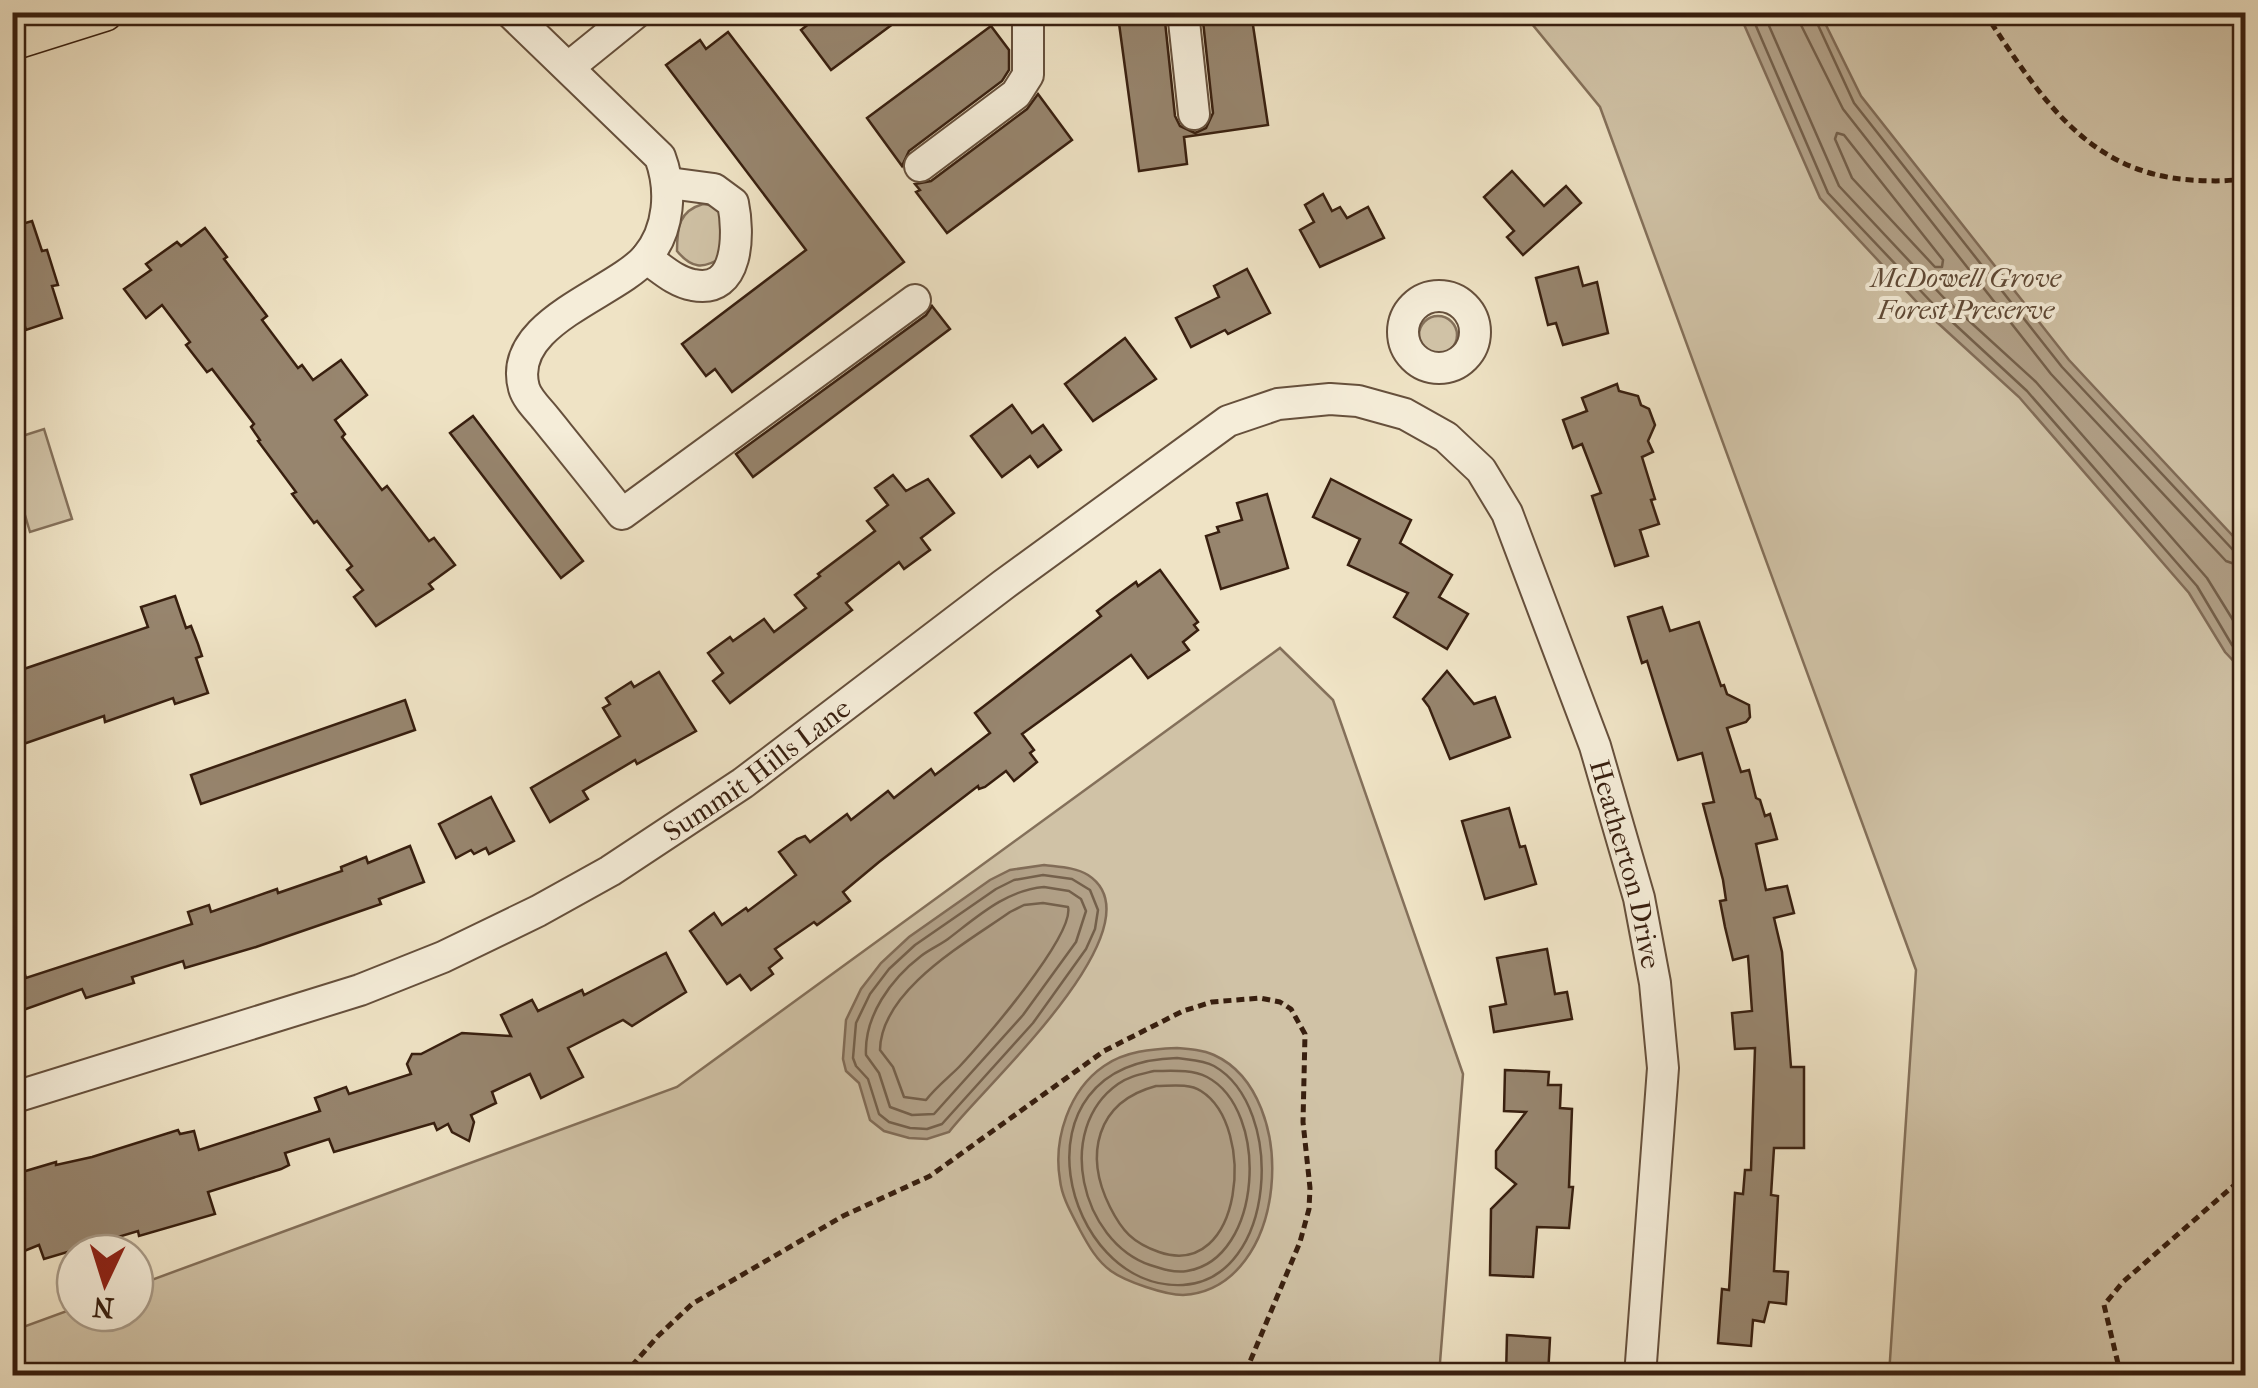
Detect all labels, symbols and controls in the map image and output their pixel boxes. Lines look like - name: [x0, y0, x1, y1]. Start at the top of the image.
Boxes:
- park label: McDowell Grove Forest Preserve: [1869, 261, 2062, 326]
- street label: Summit Hills Lane: [657, 691, 857, 848]
- street label: Heatherton Drive: [1583, 756, 1668, 972]
- north arrow: [55, 1233, 155, 1333]
- text: N: [91, 1290, 115, 1325]

